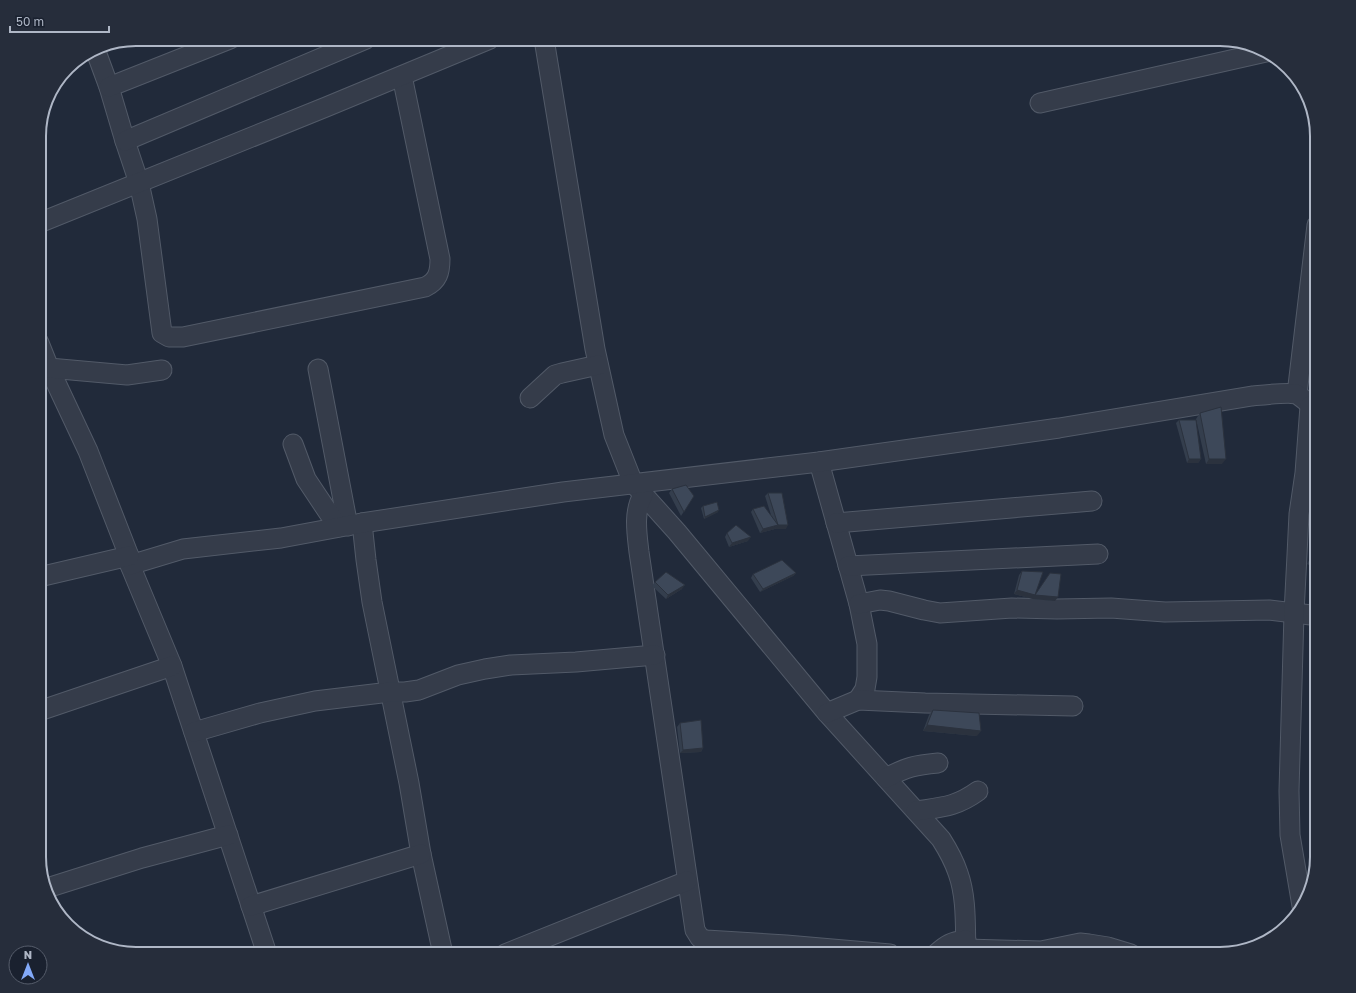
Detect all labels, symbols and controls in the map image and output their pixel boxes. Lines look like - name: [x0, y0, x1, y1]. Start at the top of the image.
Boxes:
- scale bar: [10, 8, 109, 34]
- text: 50 m: [16, 14, 44, 29]
- north arrow: [8, 945, 48, 985]
- text: N: [24, 948, 32, 961]

